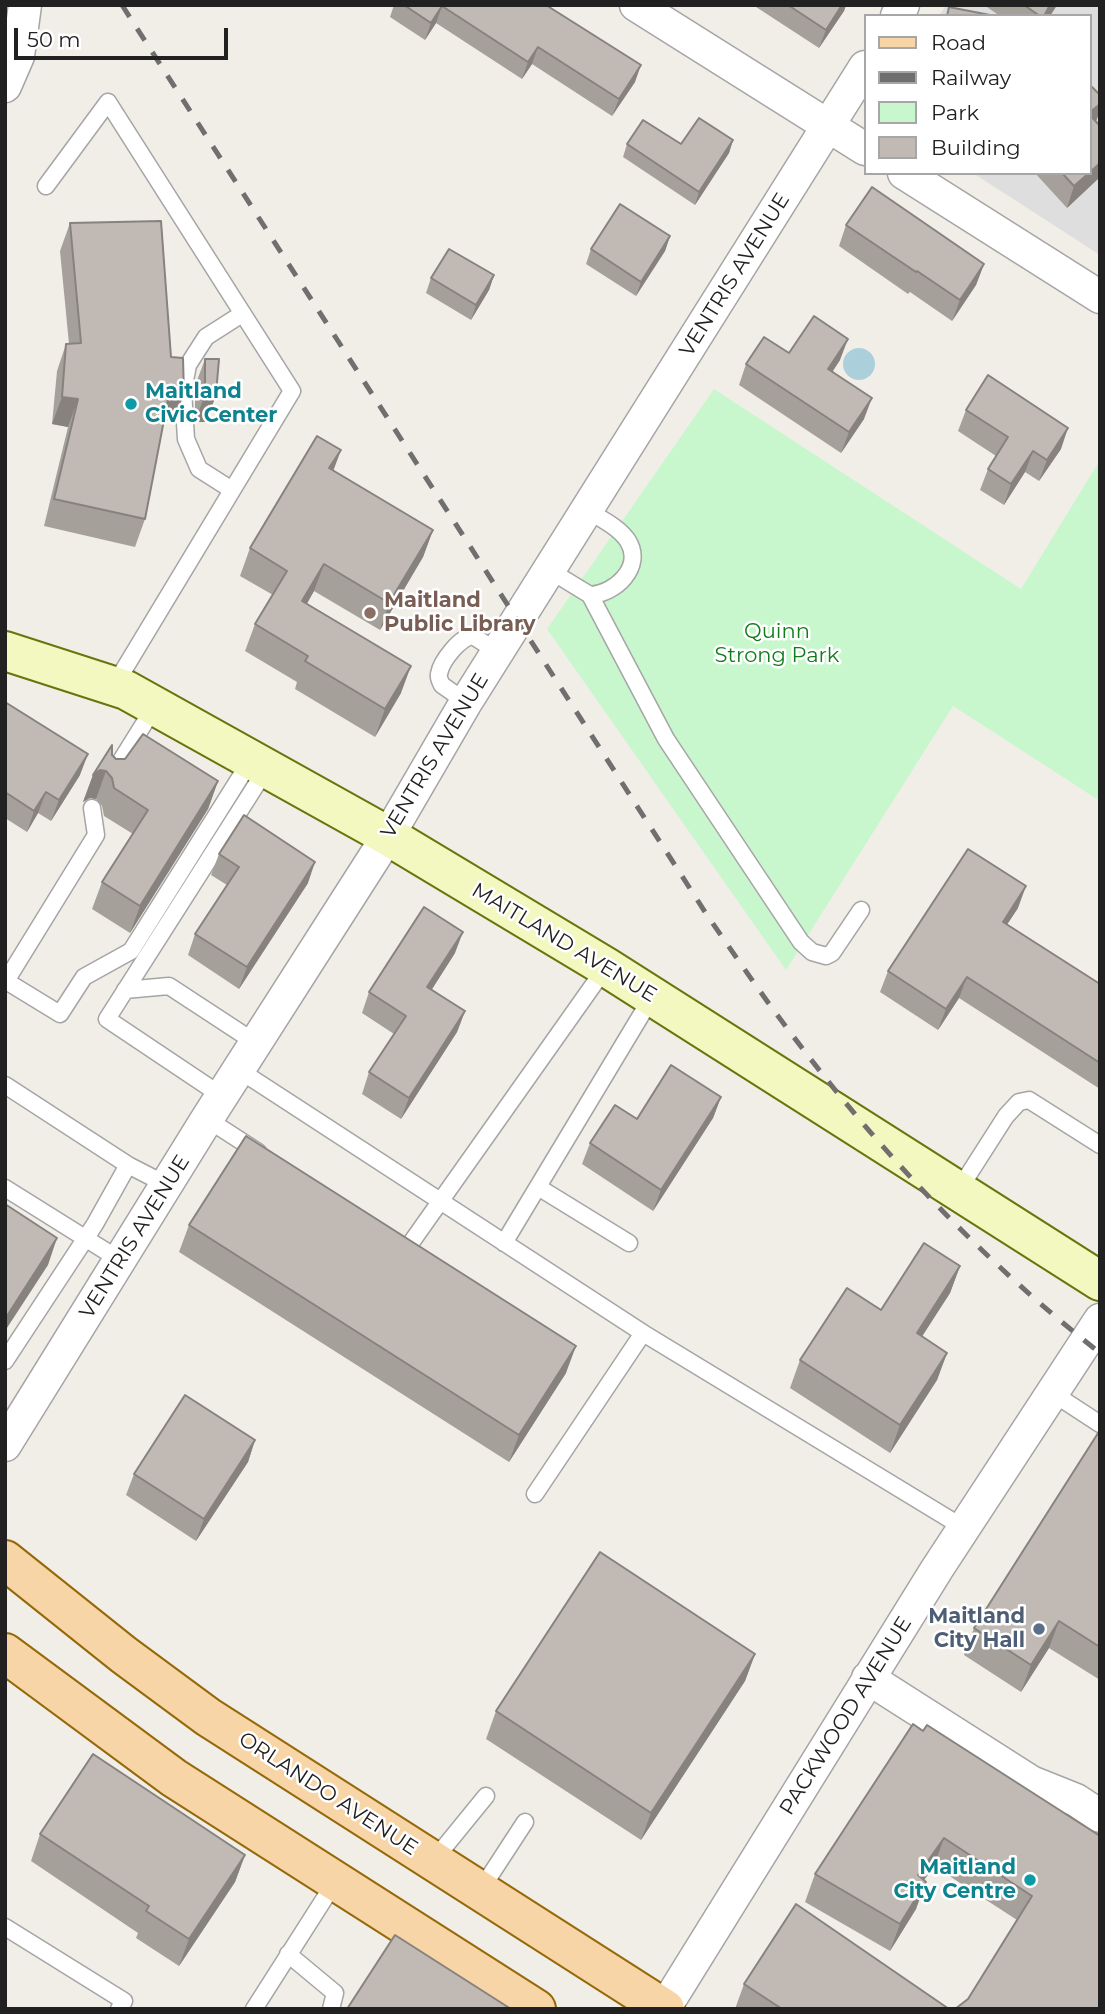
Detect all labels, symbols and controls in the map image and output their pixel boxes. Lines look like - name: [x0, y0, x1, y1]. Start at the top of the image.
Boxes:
- scale bar: [18, 14, 231, 58]
- legend: [864, 14, 1091, 175]
- text: 50 m: [27, 27, 81, 52]
- text: Road: [931, 30, 986, 55]
- text: Railway: [931, 65, 1011, 90]
- text: Park: [931, 100, 979, 125]
- text: Building: [931, 135, 1021, 160]
- street label: VENTRIS AVENUE: [675, 189, 795, 361]
- place label: Maitland Civic Center: [145, 379, 277, 429]
- marker: Maitland Civic Center: [123, 396, 139, 412]
- place label: Maitland Public Library: [384, 588, 536, 638]
- marker: Maitland Public Library: [362, 605, 378, 621]
- park label: Quinn Strong Park: [715, 619, 839, 669]
- street label: VENTRIS AVENUE: [376, 669, 494, 843]
- street label: MAITLAND AVENUE: [467, 878, 661, 1008]
- street label: VENTRIS AVENUE: [75, 1151, 195, 1323]
- place label: Maitland City Hall: [928, 1604, 1025, 1654]
- street label: PACKWOOD AVENUE: [775, 1612, 917, 1820]
- marker: Maitland City Hall: [1031, 1621, 1047, 1637]
- street label: ORLANDO AVENUE: [234, 1727, 422, 1861]
- place label: Maitland City Centre: [894, 1855, 1016, 1905]
- marker: Maitland City Centre: [1022, 1872, 1038, 1888]

